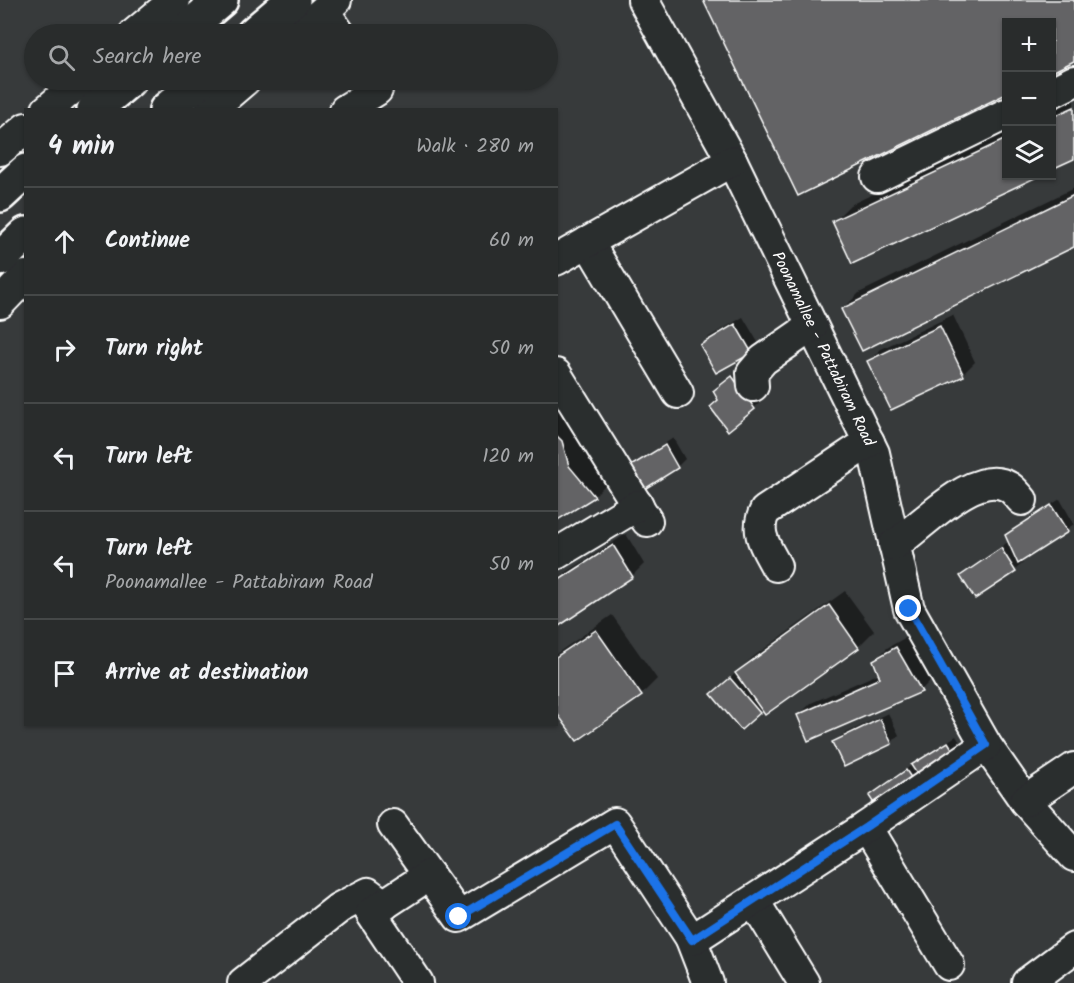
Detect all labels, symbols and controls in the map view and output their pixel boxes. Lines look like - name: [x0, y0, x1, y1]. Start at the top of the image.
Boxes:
- map controls: [1002, 18, 1056, 180]
- button: +: [1002, 18, 1056, 72]
- search box: [24, 24, 558, 90]
- text: Search here: [93, 40, 201, 75]
- icon: search: [45, 41, 78, 74]
- button: −: [1002, 72, 1056, 126]
- text: 4 min: [48, 126, 115, 168]
- button: layers: [1002, 126, 1056, 180]
- text: Walk · 280 m: [416, 131, 534, 163]
- text: Continue: [105, 224, 190, 259]
- icon: ahead: [48, 225, 81, 258]
- text: 60 m: [489, 225, 534, 257]
- street label: Poonamallee - Pattabiram Road: [765, 247, 882, 452]
- text: Turn right: [105, 332, 203, 367]
- icon: right: [48, 333, 81, 366]
- text: 50 m: [489, 333, 534, 365]
- text: Turn left: [105, 440, 192, 475]
- icon: left: [48, 441, 81, 474]
- text: 120 m: [482, 441, 534, 473]
- text: Turn left: [105, 532, 192, 567]
- icon: left: [48, 549, 81, 582]
- text: 50 m: [489, 549, 534, 581]
- text: Poonamallee - Pattabiram Road: [105, 567, 373, 599]
- route end: [895, 595, 921, 621]
- text: Arrive at destination: [105, 656, 308, 691]
- icon: arrive: [48, 657, 81, 690]
- route start: [445, 903, 471, 929]

